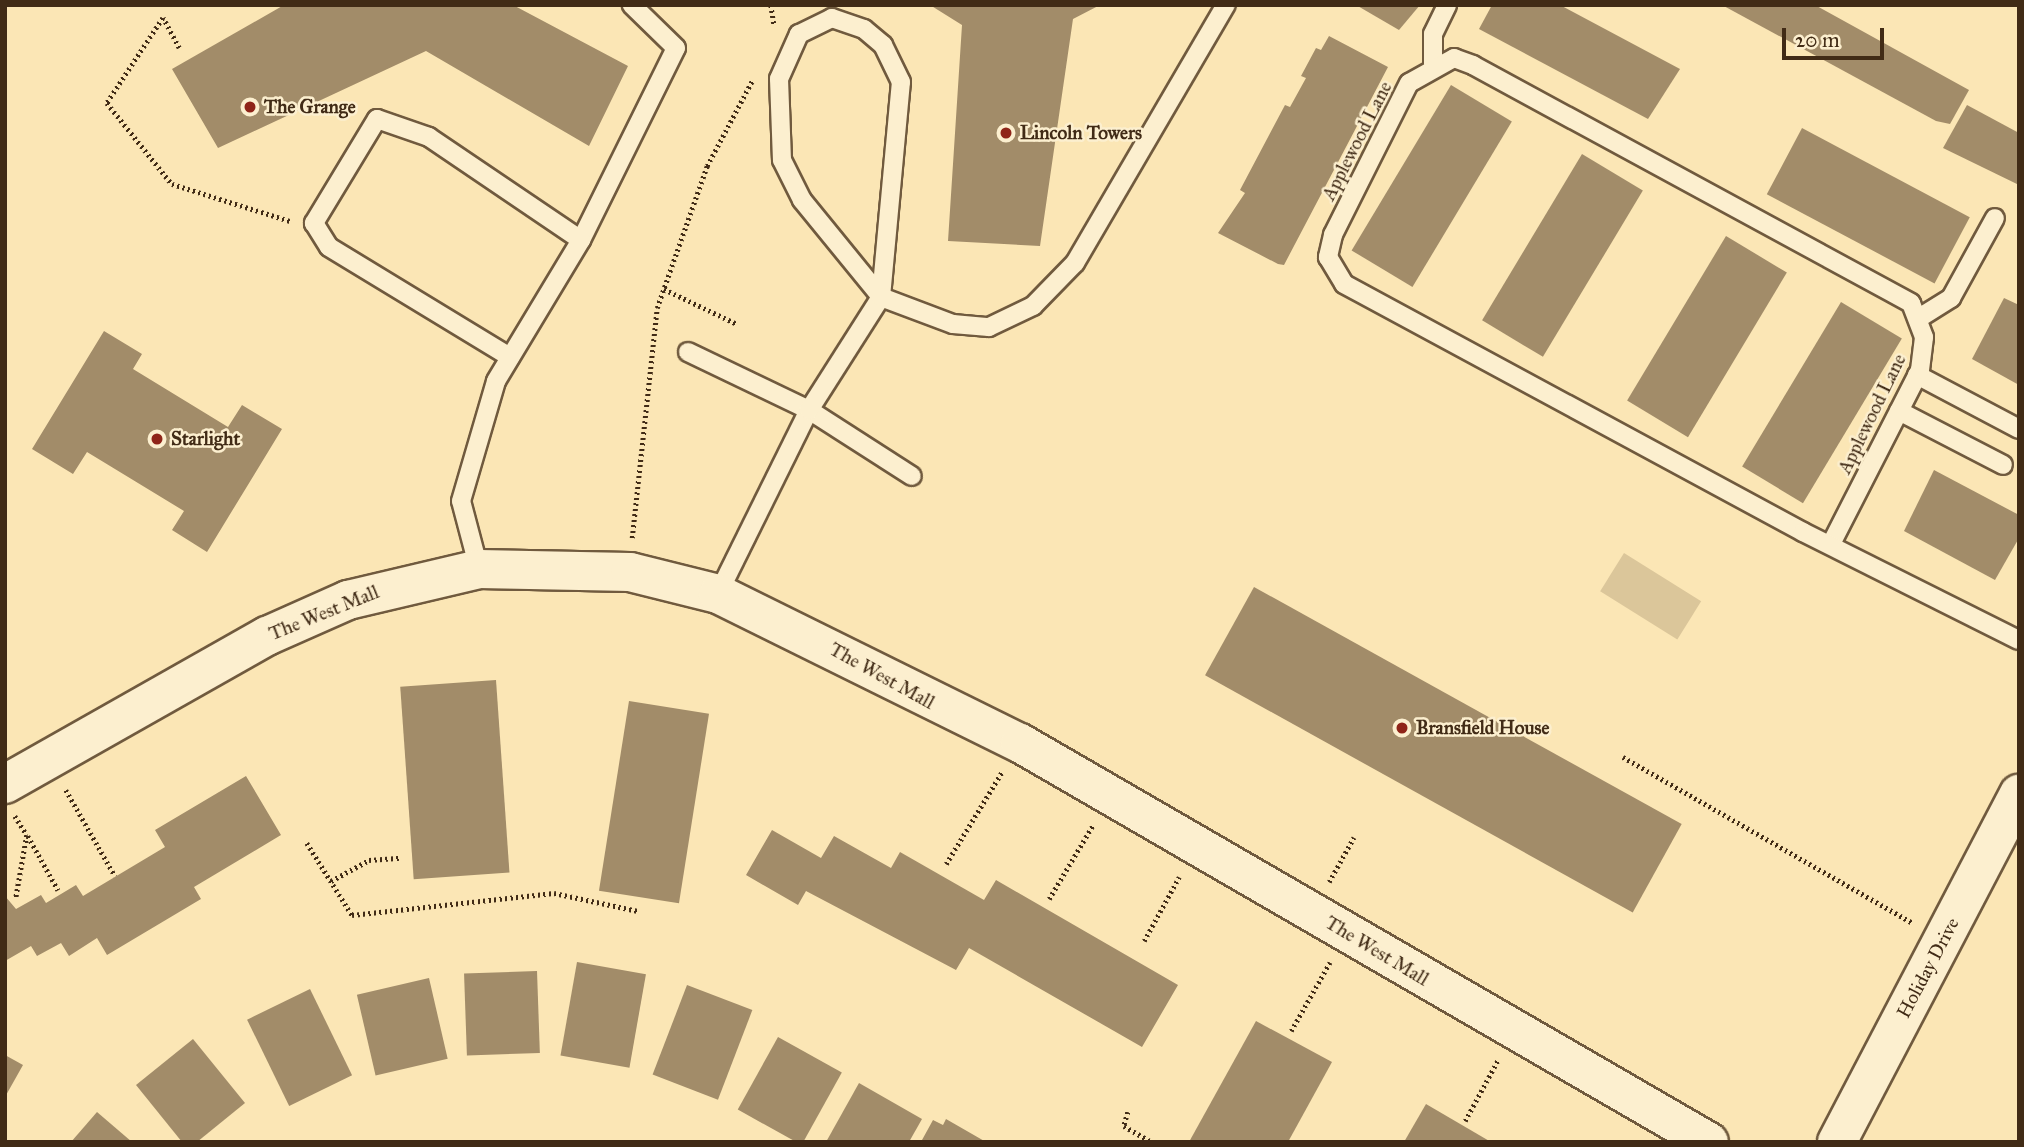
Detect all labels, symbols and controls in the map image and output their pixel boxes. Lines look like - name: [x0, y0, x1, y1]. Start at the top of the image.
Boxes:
- scale bar: [1786, 14, 1888, 58]
- text: 20 m: [1795, 27, 1840, 53]
- street label: Applewood Lane: [1317, 78, 1397, 204]
- place label: The Grange: [264, 96, 356, 118]
- marker: The Grange: [242, 99, 258, 115]
- place label: Lincoln Towers: [1020, 122, 1142, 144]
- marker: Lincoln Towers: [998, 125, 1014, 141]
- street label: Applewood Lane: [1833, 350, 1911, 478]
- place label: Starlight: [171, 428, 240, 450]
- marker: Starlight: [149, 431, 165, 447]
- street label: The West Mall: [266, 581, 382, 645]
- street label: The West Mall: [826, 638, 938, 714]
- place label: Bransfield House: [1416, 717, 1549, 739]
- marker: Bransfield House: [1394, 720, 1410, 736]
- street label: The West Mall: [1321, 911, 1433, 991]
- street label: Holiday Drive: [1892, 914, 1964, 1022]

